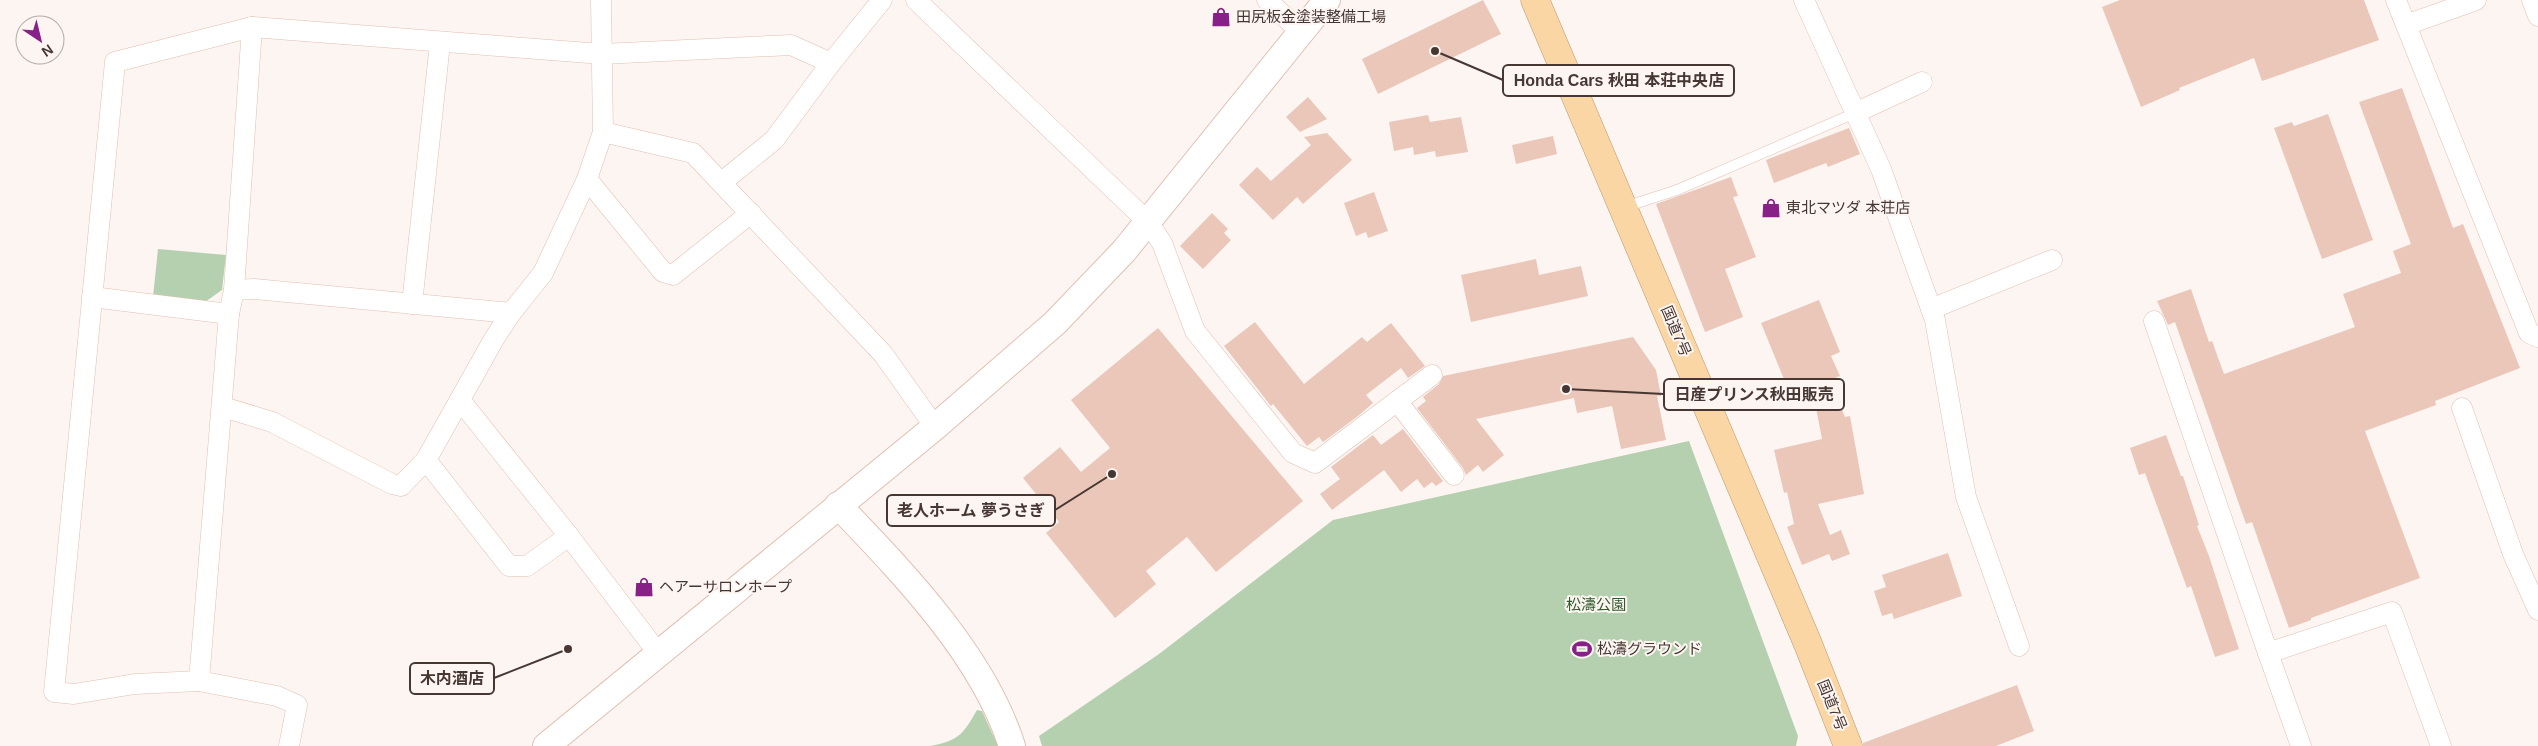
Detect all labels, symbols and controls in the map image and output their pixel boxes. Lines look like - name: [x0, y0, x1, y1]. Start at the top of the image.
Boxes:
- shop icon: 田尻板金塗装整備工場: [1210, 6, 1232, 28]
- place label: 田尻板金塗装整備工場: [1236, 8, 1386, 25]
- north arrow: [15, 15, 65, 65]
- text: N: [39, 41, 56, 60]
- callout: Honda Cars 秋田 本荘中央店: [1503, 65, 1734, 96]
- text: Honda Cars 秋田 本荘中央店: [1514, 72, 1724, 89]
- shop icon: 東北マツダ 本荘店: [1760, 197, 1782, 219]
- place label: 東北マツダ 本荘店: [1786, 199, 1910, 216]
- street label: 国道7号: [1658, 303, 1695, 359]
- callout: 日産プリンス秋田販売: [1664, 379, 1844, 410]
- text: 日産プリンス秋田販売: [1674, 386, 1834, 403]
- callout: 老人ホーム 夢うさぎ: [887, 495, 1055, 526]
- text: 老人ホーム 夢うさぎ: [897, 502, 1045, 519]
- shop icon: ヘアーサロンホープ: [633, 576, 655, 598]
- place label: ヘアーサロンホープ: [659, 578, 792, 595]
- park label: 松濤公園: [1566, 596, 1626, 613]
- sports icon: 松濤グラウンド: [1571, 638, 1593, 660]
- place label: 松濤グラウンド: [1597, 640, 1702, 657]
- callout: 木内酒店: [410, 663, 494, 694]
- text: 木内酒店: [420, 670, 484, 687]
- street label: 国道7号: [1815, 677, 1850, 733]

